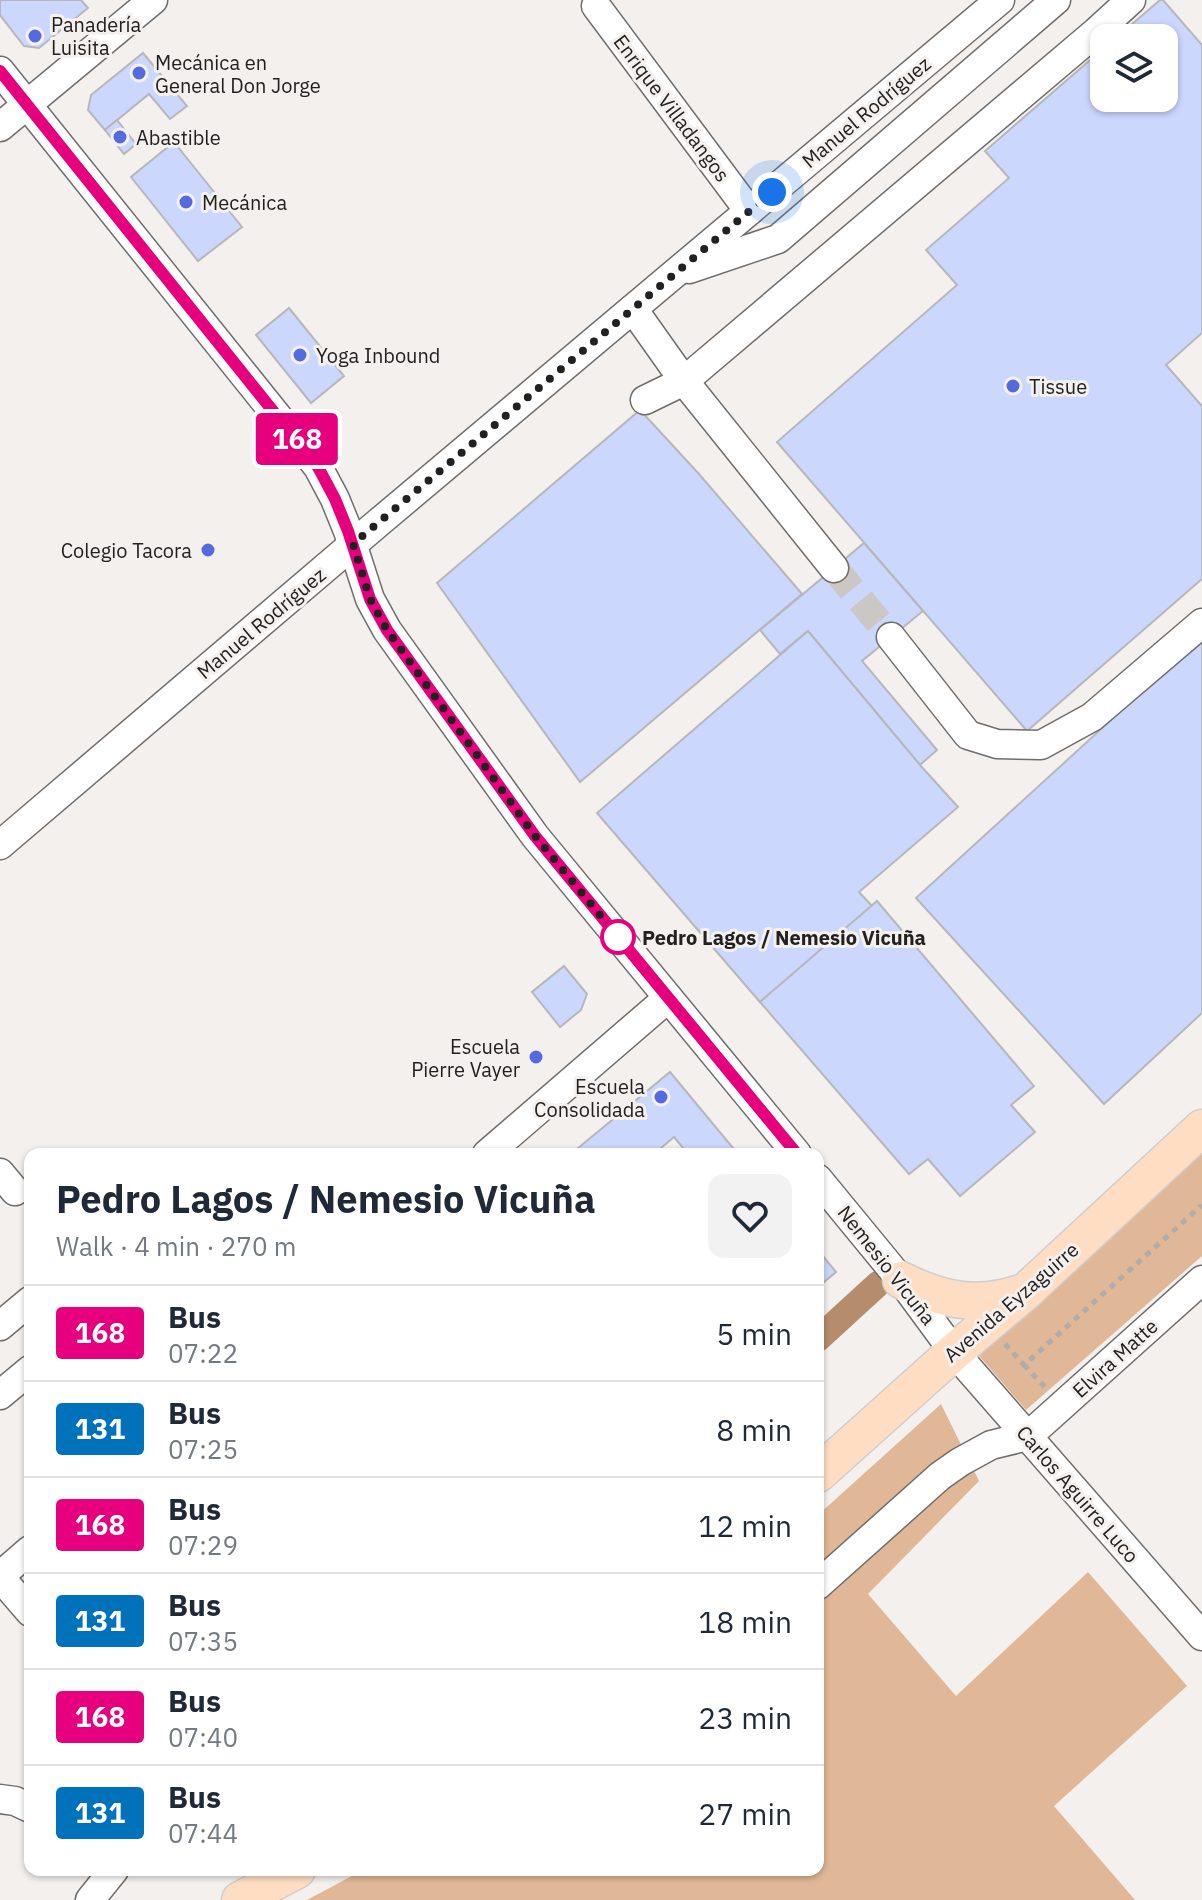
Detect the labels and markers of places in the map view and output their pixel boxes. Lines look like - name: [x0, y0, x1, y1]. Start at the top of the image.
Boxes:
- place label: Panadería Luisita: [51, 11, 142, 61]
- marker: Panadería Luisita: [26, 27, 44, 45]
- place label: Mecánica en General Don Jorge: [155, 49, 321, 99]
- marker: Mecánica en General Don Jorge: [130, 64, 148, 82]
- place label: Abastible: [136, 124, 221, 151]
- marker: Abastible: [111, 128, 129, 146]
- place label: Mecánica: [202, 189, 287, 216]
- marker: Mecánica: [177, 193, 195, 211]
- place label: Yoga Inbound: [316, 342, 440, 369]
- marker: Yoga Inbound: [291, 346, 309, 364]
- place label: Tissue: [1029, 373, 1087, 400]
- marker: Tissue: [1004, 377, 1022, 395]
- place label: Colegio Tacora: [61, 537, 192, 564]
- marker: Colegio Tacora: [199, 541, 217, 559]
- marker: Pedro Lagos / Nemesio Vicuña: [601, 920, 635, 954]
- place label: Pedro Lagos / Nemesio Vicuña: [642, 924, 926, 951]
- place label: Escuela Pierre Vayer: [411, 1033, 520, 1083]
- marker: Escuela Pierre Vayer: [527, 1048, 545, 1066]
- place label: Escuela Consolidada: [534, 1073, 645, 1123]
- marker: Escuela Consolidada: [652, 1088, 670, 1106]

